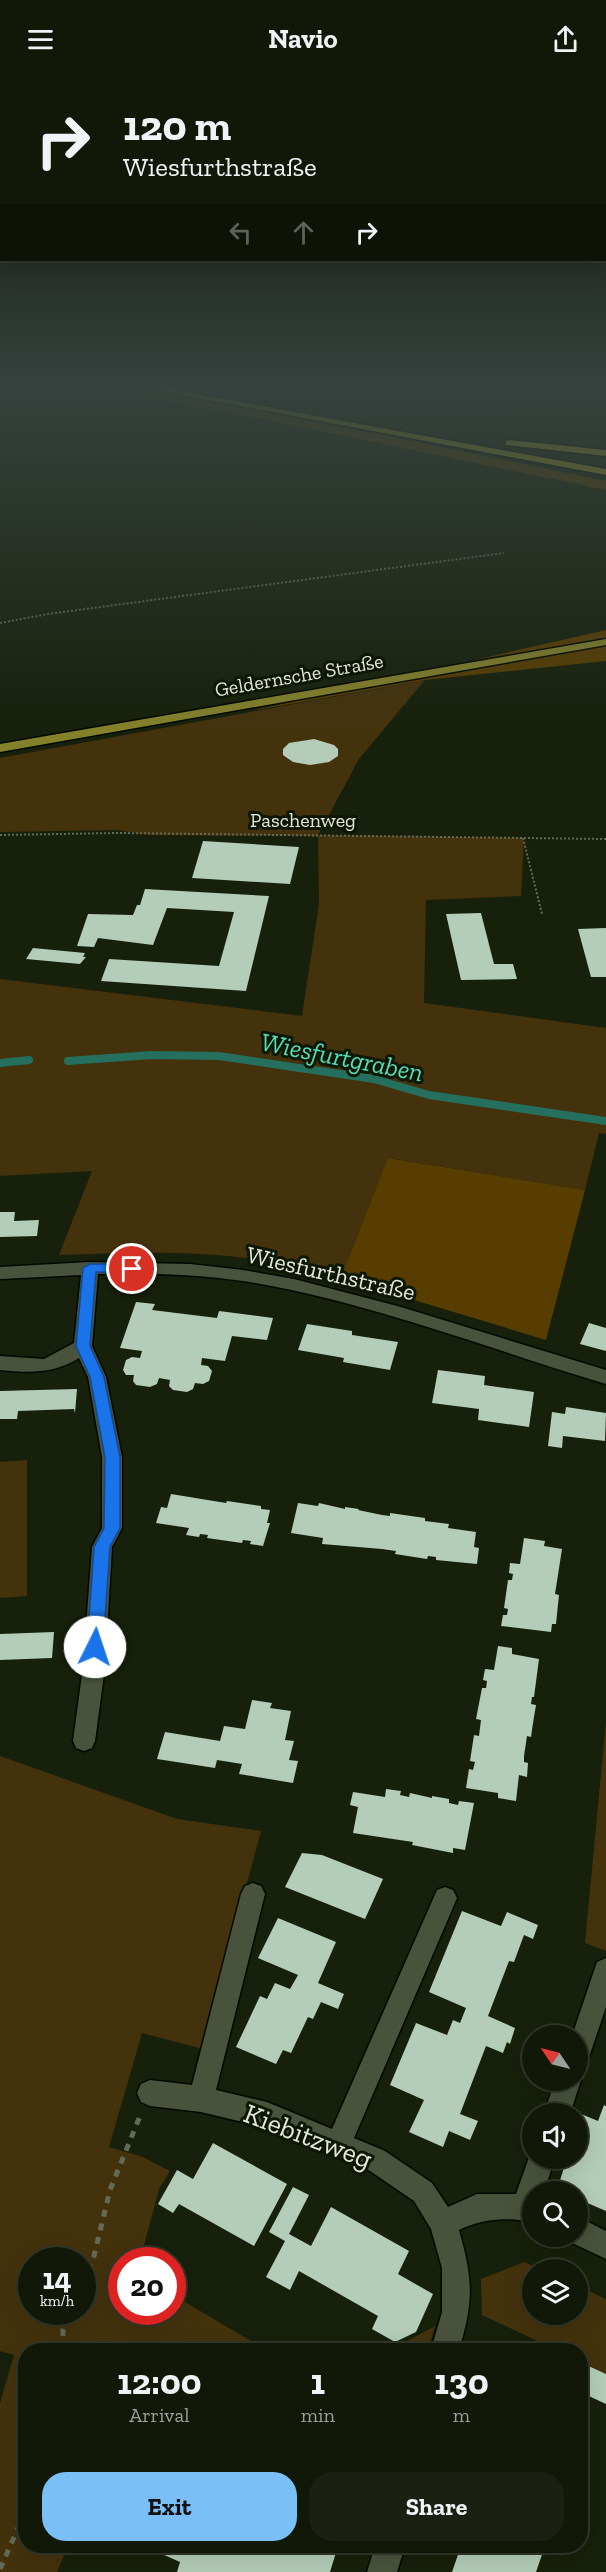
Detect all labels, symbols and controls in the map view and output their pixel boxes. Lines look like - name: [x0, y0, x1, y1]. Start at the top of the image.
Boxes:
- icon: menu: [24, 23, 57, 56]
- text: Navio: [268, 23, 338, 55]
- icon: share: [549, 23, 582, 56]
- text: 120 m: [123, 100, 231, 151]
- icon: right: [24, 102, 102, 180]
- text: Wiesfurthstraße: [123, 151, 317, 183]
- icon: left: [224, 216, 257, 249]
- icon: ahead: [287, 216, 320, 249]
- icon: right: [350, 216, 383, 249]
- street label: Geldernsche Straße: [213, 648, 385, 702]
- street label: Paschenweg: [250, 808, 356, 832]
- water label: Wiesfurtgraben: [258, 1026, 426, 1088]
- street label: Wiesfurthstraße: [244, 1240, 418, 1306]
- pin: [106, 1243, 157, 1294]
- icon: arrive: [115, 1252, 148, 1285]
- position arrow: [63, 1615, 127, 1679]
- north arrow: [522, 2025, 588, 2091]
- map controls: [522, 2025, 588, 2325]
- street label: Kiebitzweg: [239, 2096, 377, 2176]
- button: sound: [522, 2103, 588, 2169]
- button: search: [522, 2181, 588, 2247]
- speed limit sign: 20: [108, 2247, 186, 2325]
- button: layers: [522, 2259, 588, 2325]
- text: 14: [42, 2261, 72, 2297]
- text: km/h: [40, 2292, 74, 2310]
- text: 12:00: [117, 2360, 202, 2403]
- text: 1: [311, 2360, 325, 2403]
- text: 130: [434, 2360, 489, 2403]
- text: Arrival: [129, 2403, 189, 2427]
- text: min: [301, 2403, 335, 2427]
- text: m: [453, 2403, 470, 2427]
- button: Exit: [42, 2472, 297, 2541]
- button: Share: [309, 2472, 564, 2541]

